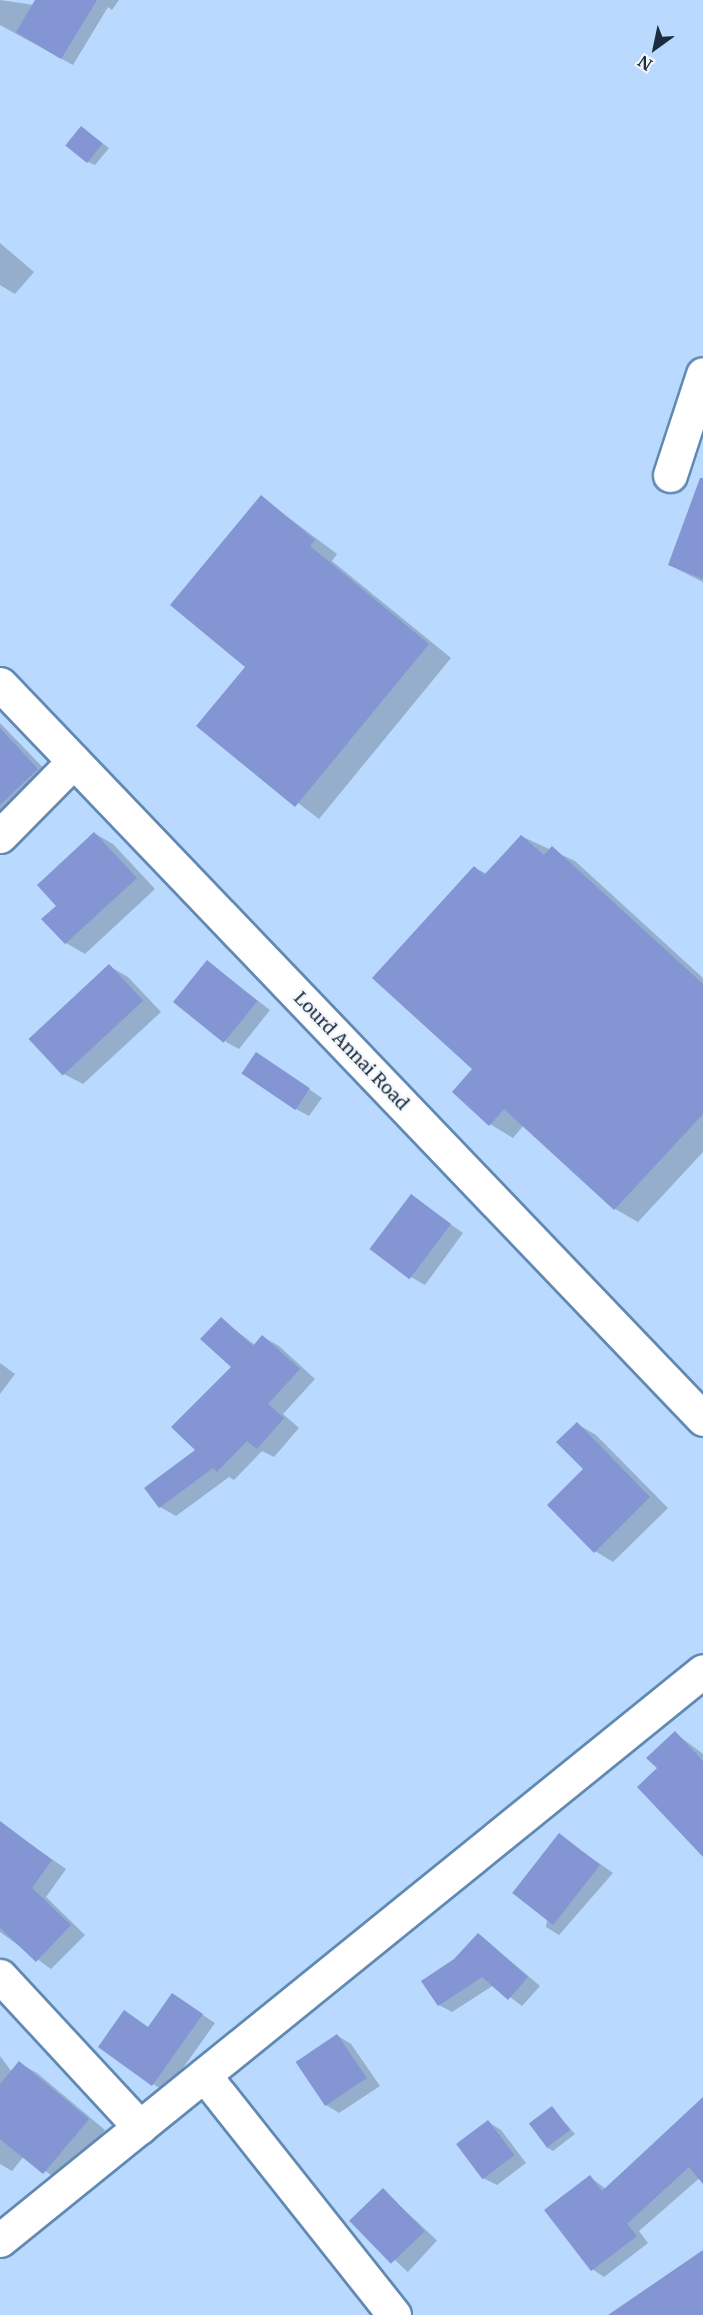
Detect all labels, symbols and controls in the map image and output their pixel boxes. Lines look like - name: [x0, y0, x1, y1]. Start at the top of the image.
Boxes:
- north arrow: [625, 18, 685, 78]
- text: N: [634, 51, 656, 75]
- street label: Lourd Annai Road: [289, 987, 413, 1115]

